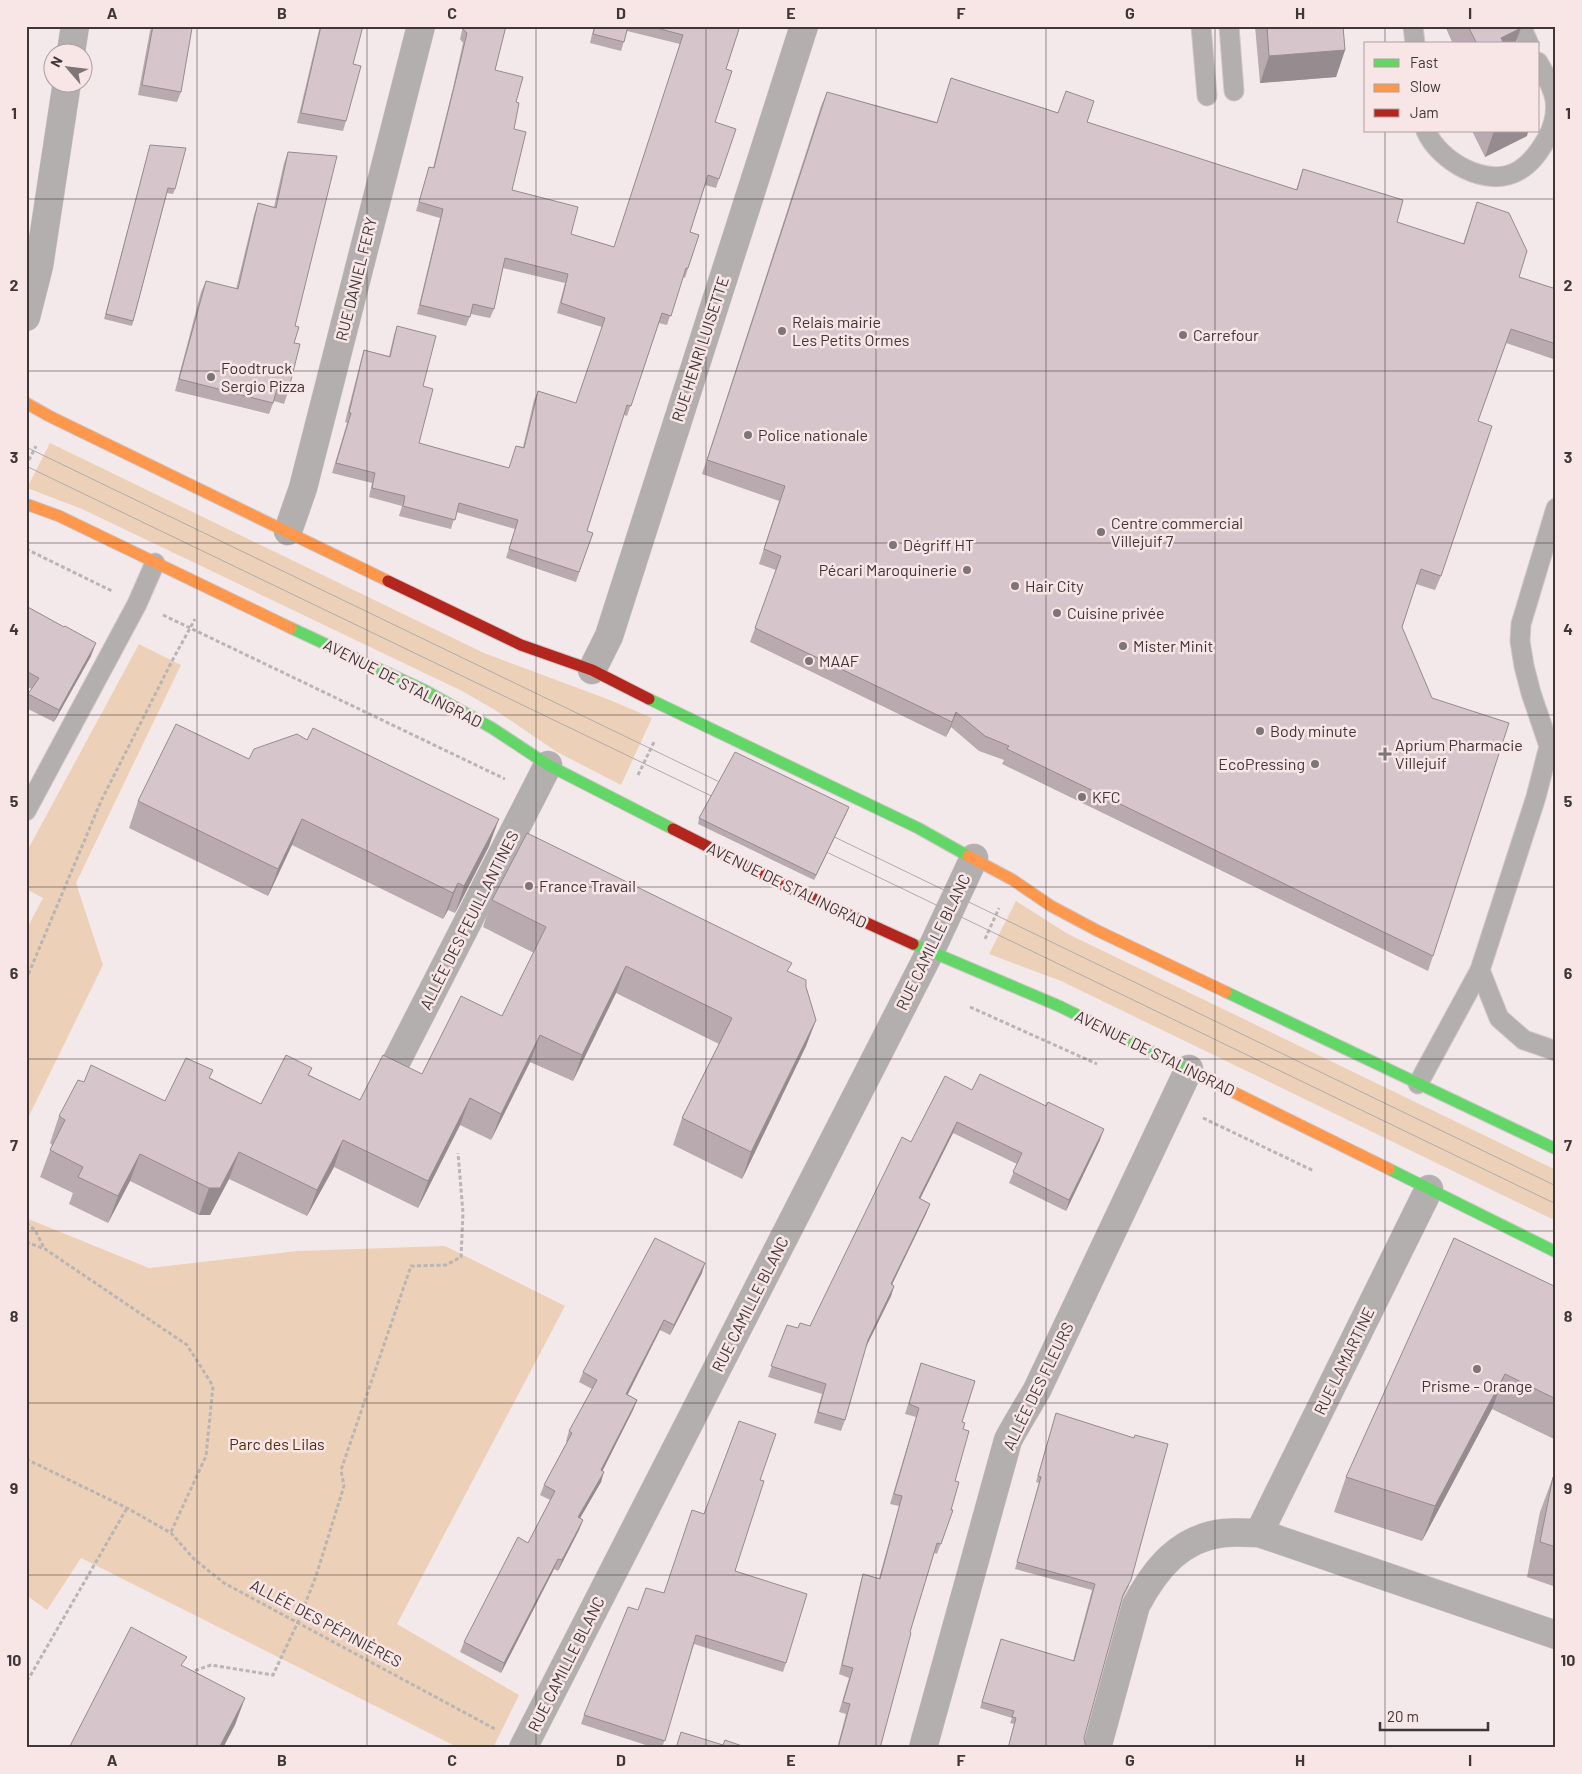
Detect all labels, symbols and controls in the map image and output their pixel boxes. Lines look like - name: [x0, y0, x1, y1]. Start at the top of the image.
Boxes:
- text: A: [107, 3, 118, 22]
- text: B: [277, 3, 287, 22]
- text: C: [447, 3, 457, 22]
- text: D: [616, 3, 626, 22]
- text: E: [786, 3, 796, 22]
- text: F: [957, 3, 966, 22]
- text: G: [1125, 3, 1135, 22]
- text: H: [1295, 3, 1305, 22]
- text: I: [1468, 3, 1472, 22]
- north arrow: [42, 42, 92, 92]
- legend: [1364, 42, 1540, 132]
- text: Fast: [1410, 53, 1438, 71]
- text: N: [46, 54, 66, 70]
- text: Slow: [1410, 77, 1441, 95]
- text: 1: [11, 103, 17, 122]
- text: Jam: [1410, 103, 1439, 121]
- text: 1: [1565, 103, 1571, 122]
- street label: RUE DANIEL FERY: [331, 215, 380, 343]
- street label: RUE HENRI LUISETTE: [667, 274, 732, 424]
- text: 2: [10, 275, 19, 294]
- text: 2: [1564, 275, 1573, 294]
- place label: Relais mairie Les Petits Ormes: [792, 312, 910, 349]
- marker: Relais mairie Les Petits Ormes: [776, 325, 788, 337]
- place label: Carrefour: [1193, 325, 1259, 344]
- marker: Carrefour: [1177, 329, 1189, 341]
- place label: Foodtruck Sergio Pizza: [221, 358, 305, 395]
- marker: Foodtruck Sergio Pizza: [205, 371, 217, 383]
- place label: Police nationale: [758, 425, 868, 444]
- marker: Police nationale: [742, 429, 754, 441]
- text: 3: [10, 447, 18, 466]
- text: 3: [1564, 447, 1572, 466]
- place label: Centre commercial Villejuif 7: [1111, 513, 1243, 550]
- marker: Centre commercial Villejuif 7: [1095, 526, 1107, 538]
- place label: Dégriff HT: [903, 535, 974, 554]
- marker: Dégriff HT: [887, 539, 899, 551]
- place label: Pécari Maroquinerie: [819, 560, 957, 579]
- marker: Pécari Maroquinerie: [961, 564, 973, 576]
- place label: Hair City: [1025, 576, 1084, 595]
- marker: Hair City: [1009, 580, 1021, 592]
- place label: Cuisine privée: [1067, 603, 1165, 622]
- marker: Cuisine privée: [1051, 607, 1063, 619]
- text: 4: [9, 619, 19, 638]
- text: 4: [1563, 619, 1573, 638]
- street label: AVENUE DE STALINGRAD: [321, 634, 486, 731]
- place label: Mister Minit: [1133, 636, 1213, 655]
- marker: Mister Minit: [1117, 640, 1129, 652]
- place label: MAAF: [819, 651, 859, 670]
- marker: MAAF: [803, 655, 815, 667]
- place label: Body minute: [1270, 721, 1357, 740]
- marker: Body minute: [1254, 725, 1266, 737]
- place label: Aprium Pharmacie Villejuif: [1395, 735, 1523, 772]
- marker: Aprium Pharmacie Villejuif: [1379, 748, 1391, 760]
- place label: EcoPressing: [1218, 754, 1305, 773]
- marker: EcoPressing: [1309, 758, 1321, 770]
- place label: KFC: [1092, 787, 1121, 806]
- text: 5: [10, 791, 19, 810]
- marker: KFC: [1076, 791, 1088, 803]
- text: 5: [1564, 791, 1573, 810]
- street label: ALLÉE DES FEUILLANTINES: [415, 827, 522, 1012]
- street label: AVENUE DE STALINGRAD: [704, 838, 870, 932]
- street label: RUE CAMILLE BLANC: [891, 871, 974, 1013]
- place label: France Travail: [539, 876, 636, 895]
- marker: France Travail: [523, 880, 535, 892]
- text: 6: [10, 963, 19, 982]
- text: 6: [1564, 963, 1573, 982]
- street label: AVENUE DE STALINGRAD: [1072, 1006, 1238, 1100]
- text: 7: [10, 1135, 18, 1154]
- text: 7: [1564, 1135, 1572, 1154]
- street label: RUE CAMILLE BLANC: [707, 1233, 792, 1375]
- street label: RUE LAMARTINE: [1309, 1304, 1378, 1418]
- text: 8: [10, 1306, 19, 1325]
- text: 8: [1564, 1306, 1573, 1325]
- street label: ALLÉE DES FLEURS: [998, 1319, 1077, 1453]
- marker: Prisme - Orange: [1471, 1363, 1483, 1375]
- place label: Prisme - Orange: [1421, 1376, 1533, 1395]
- park label: Parc des Lilas: [229, 1434, 325, 1453]
- text: 9: [10, 1478, 18, 1497]
- text: 9: [1564, 1478, 1572, 1497]
- street label: ALLÉE DES PÉPINIÈRES: [247, 1575, 405, 1671]
- street label: RUE CAMILLE BLANC: [523, 1593, 608, 1735]
- text: 10: [7, 1650, 21, 1669]
- text: 10: [1561, 1650, 1575, 1669]
- scale bar: [1380, 1699, 1487, 1731]
- text: 20 m: [1387, 1707, 1419, 1725]
- text: A: [107, 1750, 118, 1769]
- text: B: [277, 1750, 287, 1769]
- text: C: [447, 1750, 457, 1769]
- text: D: [616, 1750, 626, 1769]
- text: E: [786, 1750, 796, 1769]
- text: F: [957, 1750, 966, 1769]
- text: G: [1125, 1750, 1135, 1769]
- text: H: [1295, 1750, 1305, 1769]
- text: I: [1468, 1750, 1472, 1769]

